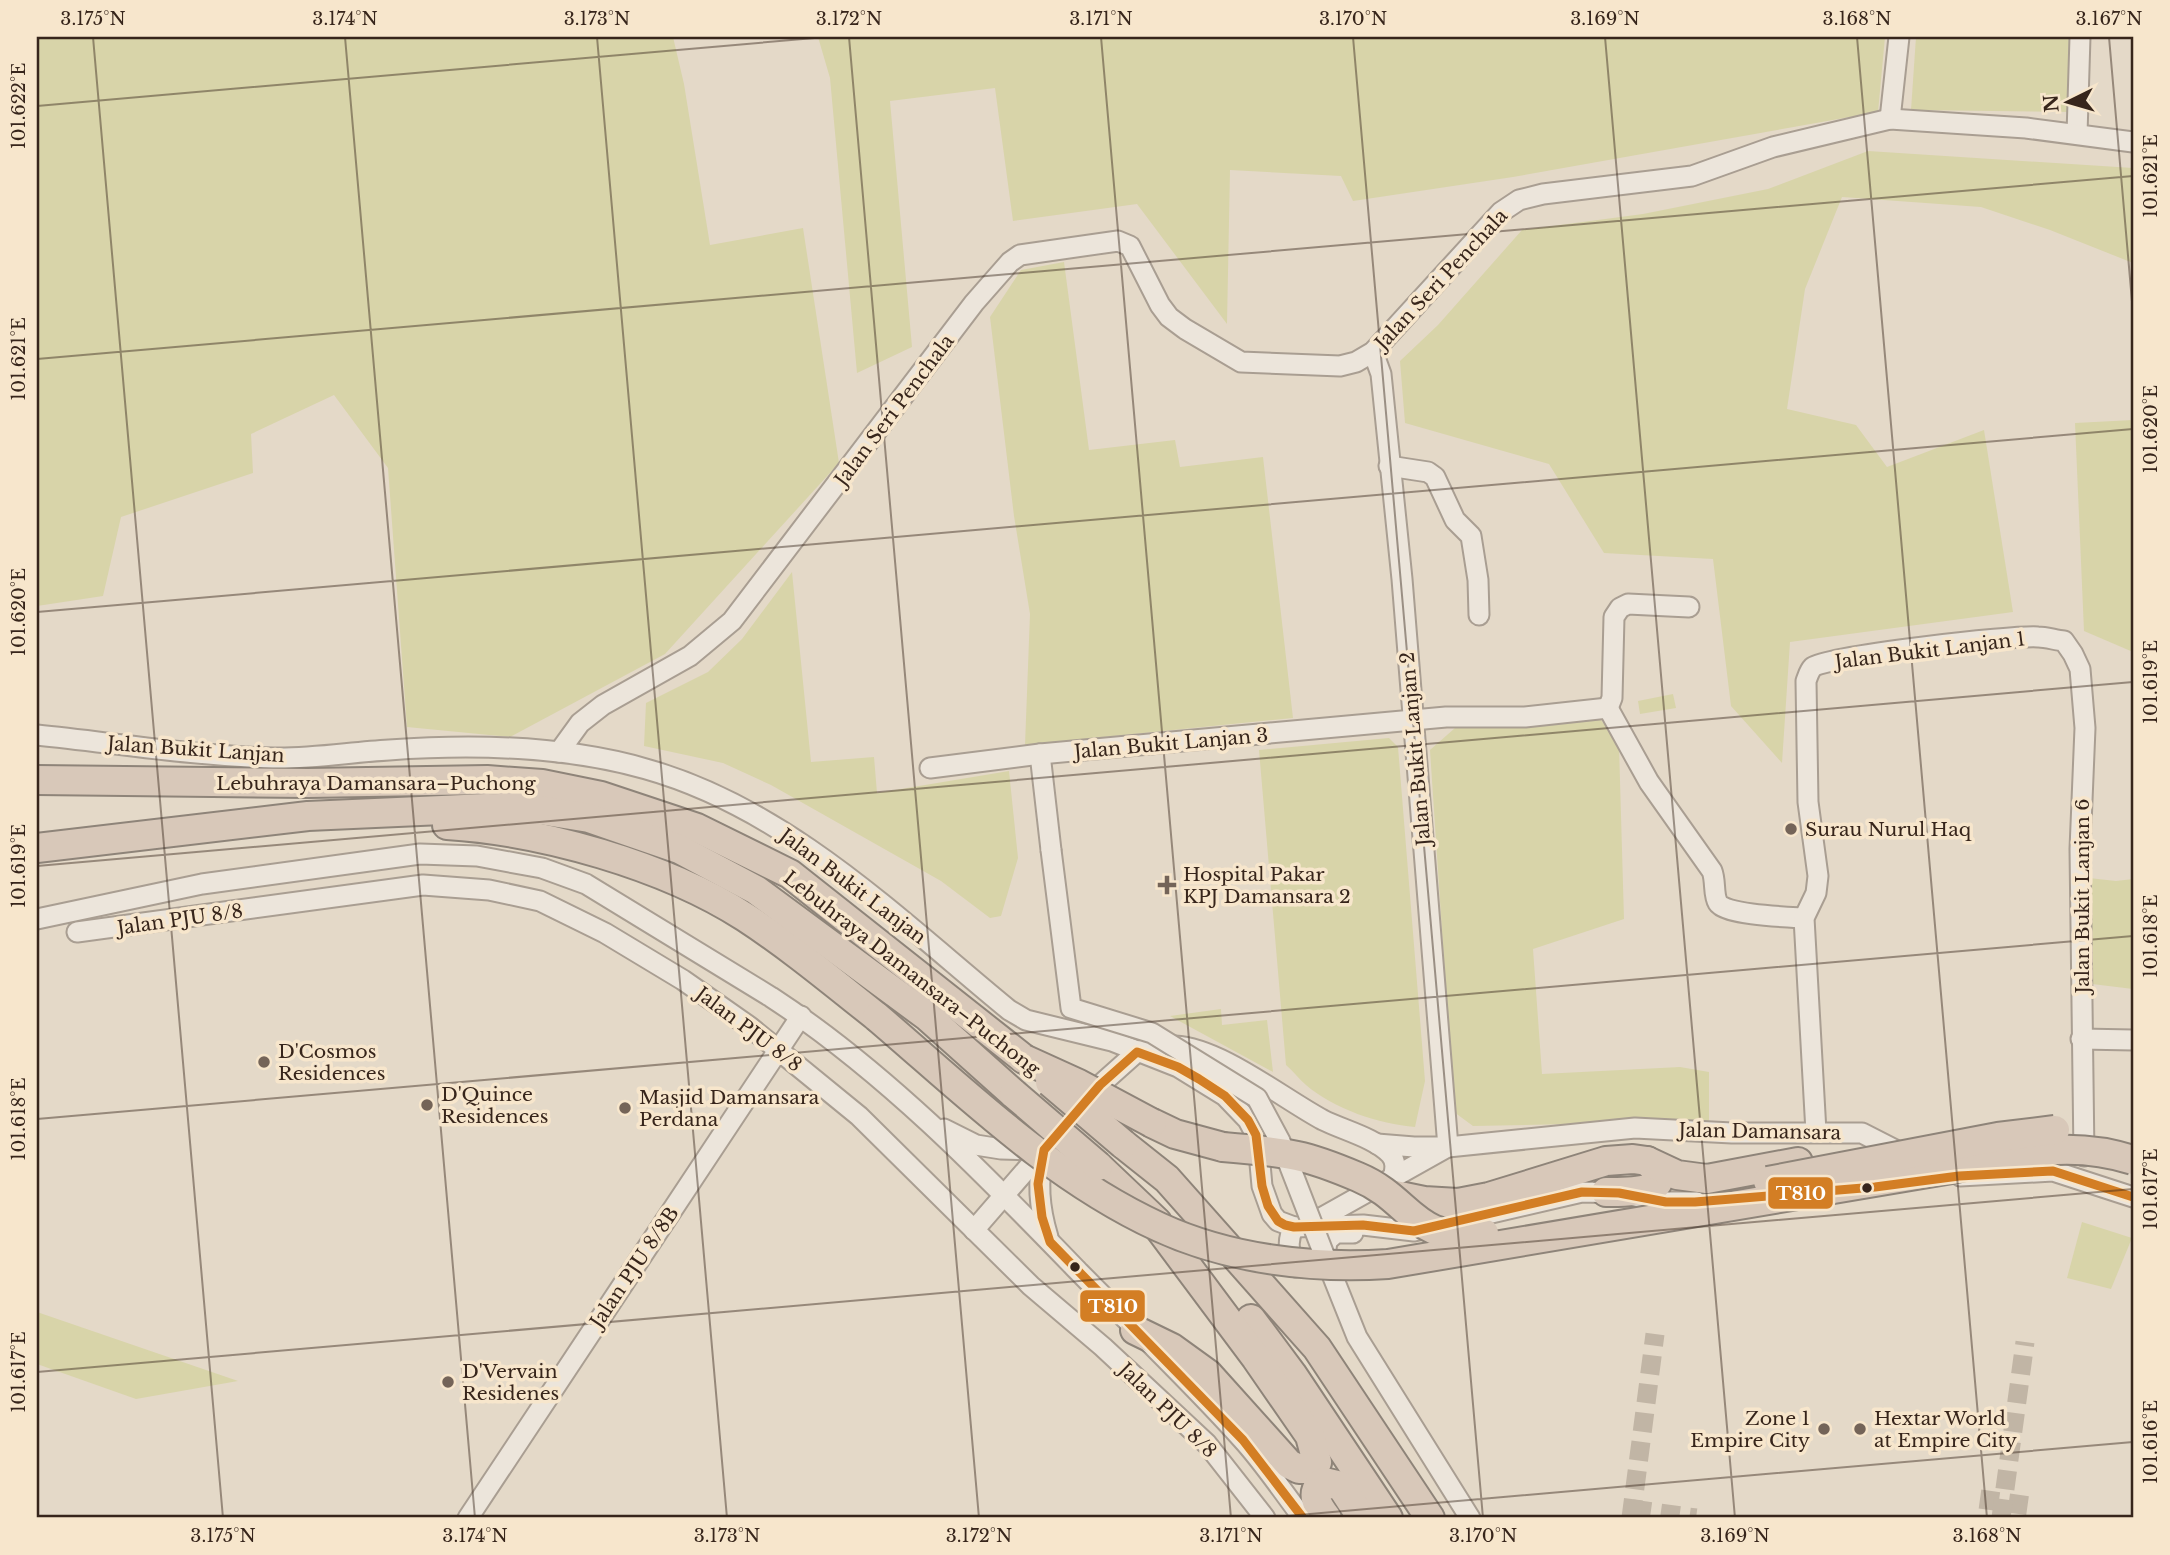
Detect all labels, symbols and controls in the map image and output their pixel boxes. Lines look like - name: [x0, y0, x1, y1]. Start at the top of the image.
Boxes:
- text: 3.175°N: [60, 8, 126, 30]
- text: 3.174°N: [312, 8, 378, 30]
- text: 3.173°N: [564, 8, 630, 30]
- text: 3.172°N: [816, 8, 882, 30]
- text: 3.171°N: [1069, 8, 1133, 30]
- text: 3.170°N: [1319, 8, 1387, 30]
- text: 3.169°N: [1570, 8, 1640, 30]
- text: 3.168°N: [1823, 8, 1891, 30]
- text: 3.167°N: [2076, 8, 2142, 30]
- text: 101.622°E: [8, 63, 30, 149]
- north arrow: [2034, 66, 2104, 136]
- text: N: [2039, 93, 2064, 113]
- text: 101.621°E: [2140, 134, 2162, 218]
- street label: Jalan Seri Penchala: [1368, 204, 1513, 357]
- text: 101.621°E: [8, 317, 30, 401]
- street label: Jalan Seri Penchala: [828, 330, 959, 493]
- text: 101.620°E: [2140, 385, 2162, 473]
- text: 101.620°E: [8, 568, 30, 656]
- street label: Jalan Bukit Lanjan 1: [1831, 627, 2026, 674]
- text: 101.619°E: [2140, 640, 2162, 724]
- street label: Jalan Bukit Lanjan 2: [1396, 651, 1436, 850]
- street label: Jalan Bukit Lanjan 3: [1070, 724, 1269, 764]
- street label: Jalan Bukit Lanjan: [104, 732, 285, 767]
- street label: Lebuhraya Damansara–Puchong: [216, 772, 536, 795]
- street label: Jalan Bukit Lanjan 6: [2071, 798, 2094, 997]
- place label: Surau Nurul Haq: [1805, 818, 1972, 841]
- marker: Surau Nurul Haq: [1783, 821, 1799, 837]
- street label: Jalan Bukit Lanjan: [773, 822, 930, 949]
- text: 101.619°E: [8, 824, 30, 908]
- place label: Hospital Pakar KPJ Damansara 2: [1183, 863, 1351, 908]
- street label: Lebuhraya Damansara–Puchong: [779, 866, 1045, 1081]
- marker: Hospital Pakar KPJ Damansara 2: [1157, 875, 1177, 895]
- text: 101.618°E: [2140, 894, 2162, 978]
- street label: Jalan PJU 8/8: [113, 899, 244, 940]
- street label: Jalan PJU 8/8: [689, 980, 806, 1077]
- place label: D'Cosmos Residences: [278, 1040, 385, 1085]
- marker: D'Cosmos Residences: [256, 1054, 272, 1070]
- text: 101.618°E: [8, 1077, 30, 1161]
- place label: D'Quince Residences: [441, 1083, 548, 1128]
- place label: Masjid Damansara Perdana: [639, 1086, 820, 1131]
- marker: D'Quince Residences: [419, 1097, 435, 1113]
- marker: Masjid Damansara Perdana: [617, 1100, 633, 1116]
- street label: Jalan Damansara: [1676, 1119, 1842, 1144]
- text: 101.617°E: [2140, 1148, 2162, 1230]
- line badge: T810: [1767, 1176, 1834, 1210]
- unlabelled marker: [1860, 1181, 1874, 1195]
- text: T810: [1776, 1182, 1826, 1205]
- street label: Jalan PJU 8/8B: [584, 1202, 683, 1335]
- unlabelled marker: [1068, 1260, 1082, 1274]
- line badge: T810: [1079, 1289, 1146, 1323]
- text: T810: [1088, 1295, 1138, 1318]
- text: 101.617°E: [8, 1331, 30, 1413]
- street label: Jalan PJU 8/8: [1112, 1356, 1221, 1463]
- place label: D'Vervain Residenes: [462, 1360, 559, 1405]
- marker: D'Vervain Residenes: [440, 1374, 456, 1390]
- text: 101.616°E: [2140, 1400, 2162, 1484]
- place label: Zone 1 Empire City: [1690, 1407, 1810, 1452]
- place label: Hextar World at Empire City: [1874, 1407, 2017, 1452]
- marker: Zone 1 Empire City: [1816, 1421, 1832, 1437]
- marker: Hextar World at Empire City: [1852, 1421, 1868, 1437]
- text: 3.175°N: [190, 1525, 256, 1547]
- text: 3.174°N: [442, 1525, 508, 1547]
- text: 3.173°N: [694, 1525, 760, 1547]
- text: 3.172°N: [946, 1525, 1012, 1547]
- text: 3.171°N: [1199, 1525, 1263, 1547]
- text: 3.170°N: [1449, 1525, 1517, 1547]
- text: 3.169°N: [1700, 1525, 1770, 1547]
- text: 3.168°N: [1953, 1525, 2021, 1547]

